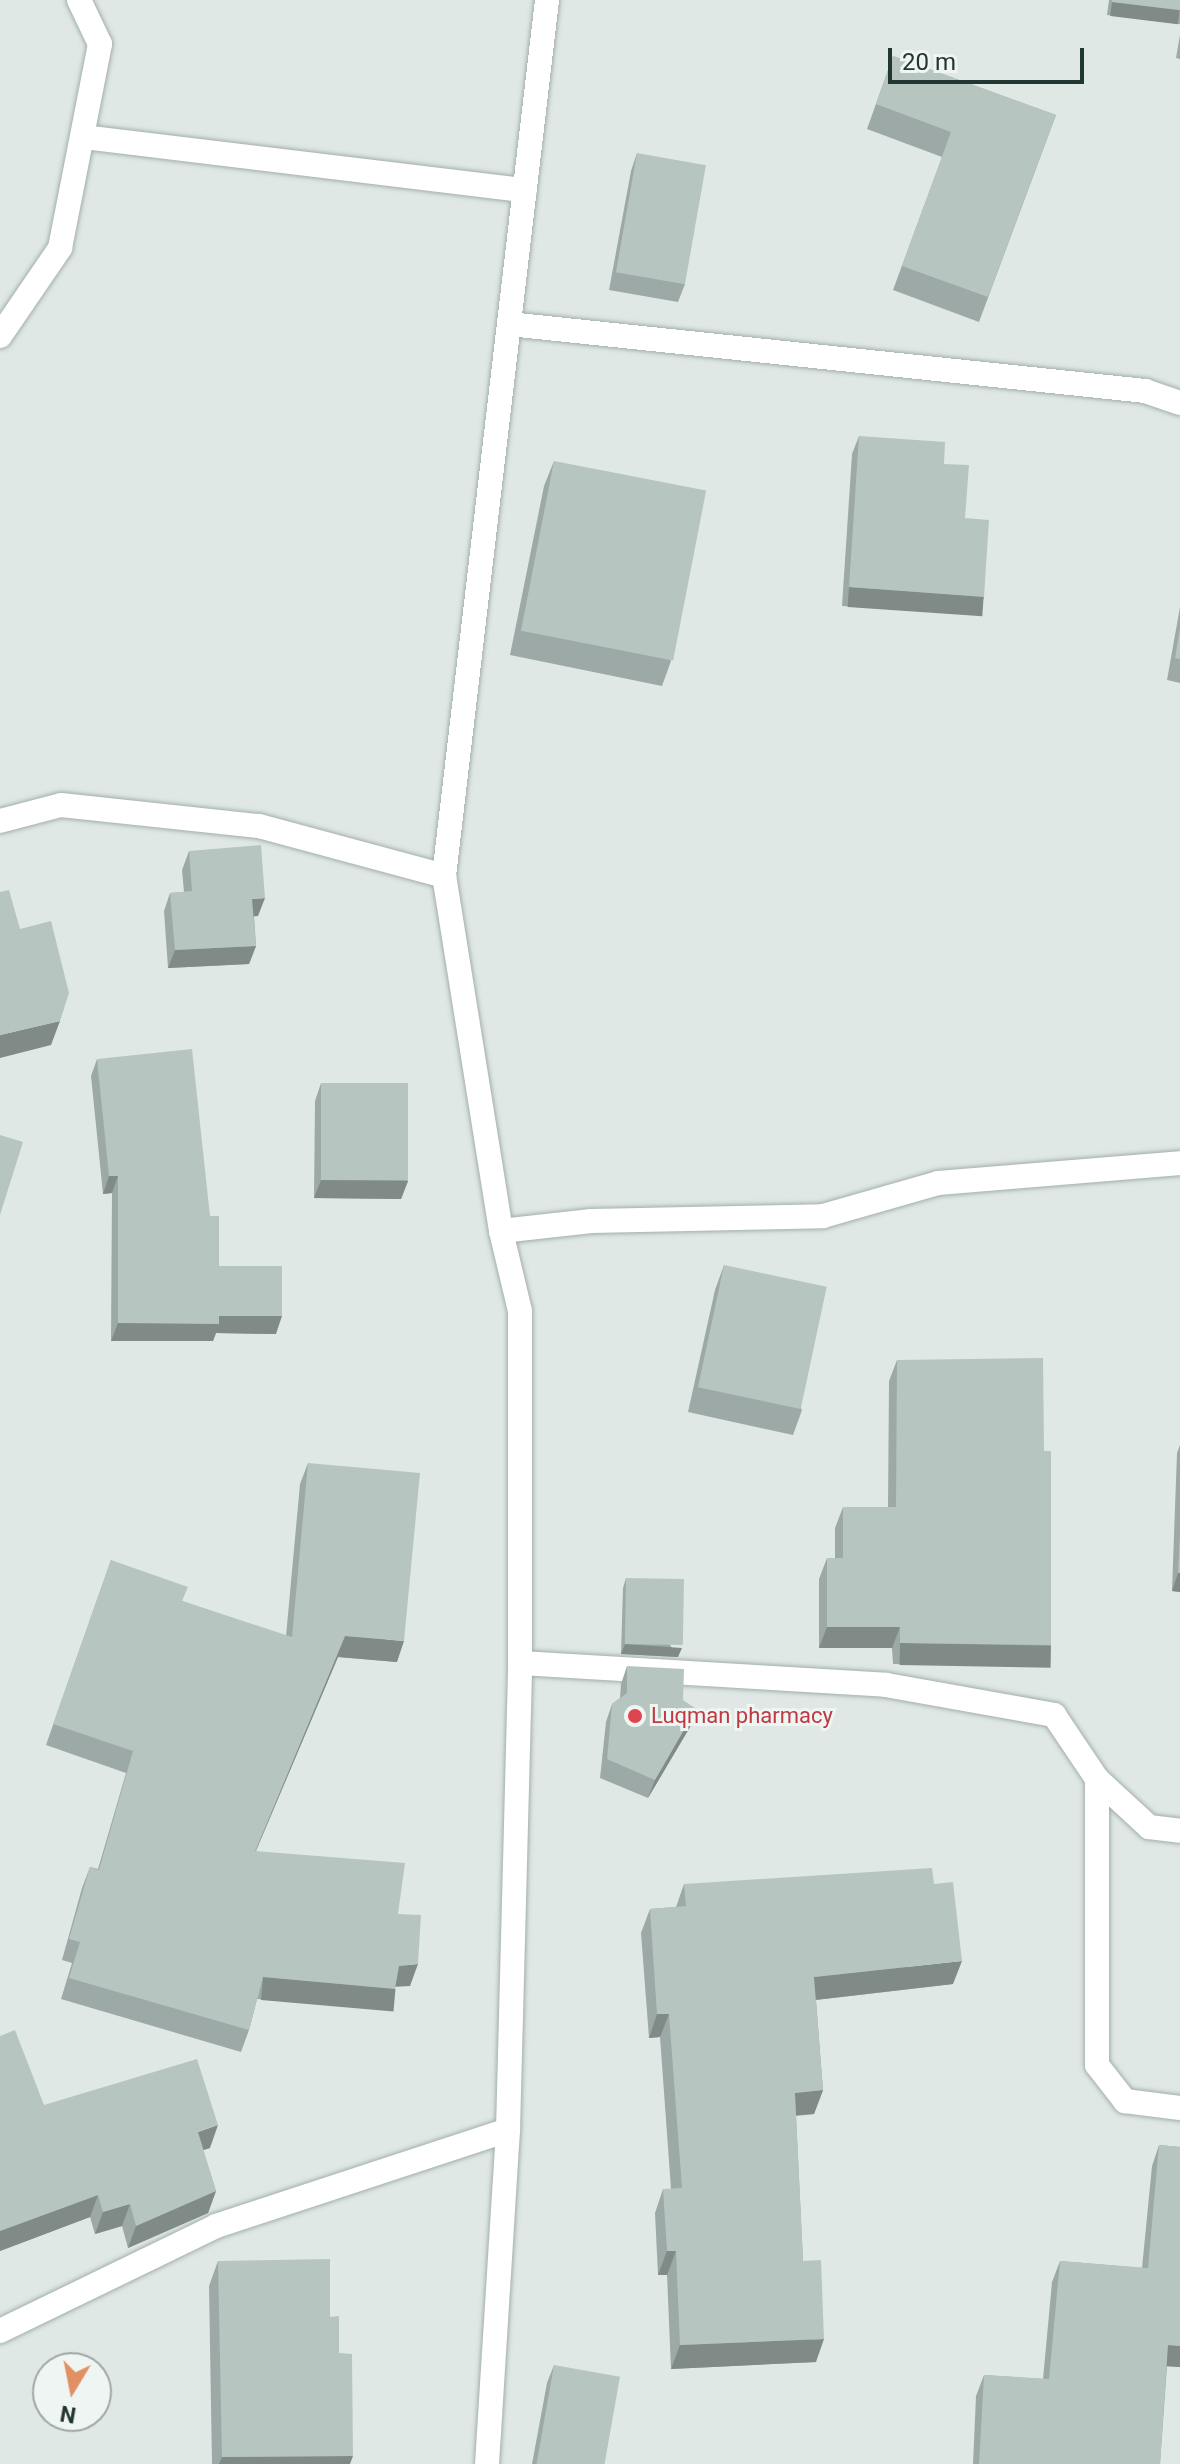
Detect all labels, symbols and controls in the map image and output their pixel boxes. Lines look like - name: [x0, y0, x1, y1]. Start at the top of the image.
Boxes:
- scale bar: [892, 32, 1088, 82]
- text: 20 m: [902, 48, 956, 76]
- place label: Luqman pharmacy: [651, 1703, 833, 1729]
- marker: Luqman pharmacy: [626, 1707, 644, 1725]
- north arrow: [32, 2352, 112, 2432]
- text: N: [58, 2400, 78, 2428]

